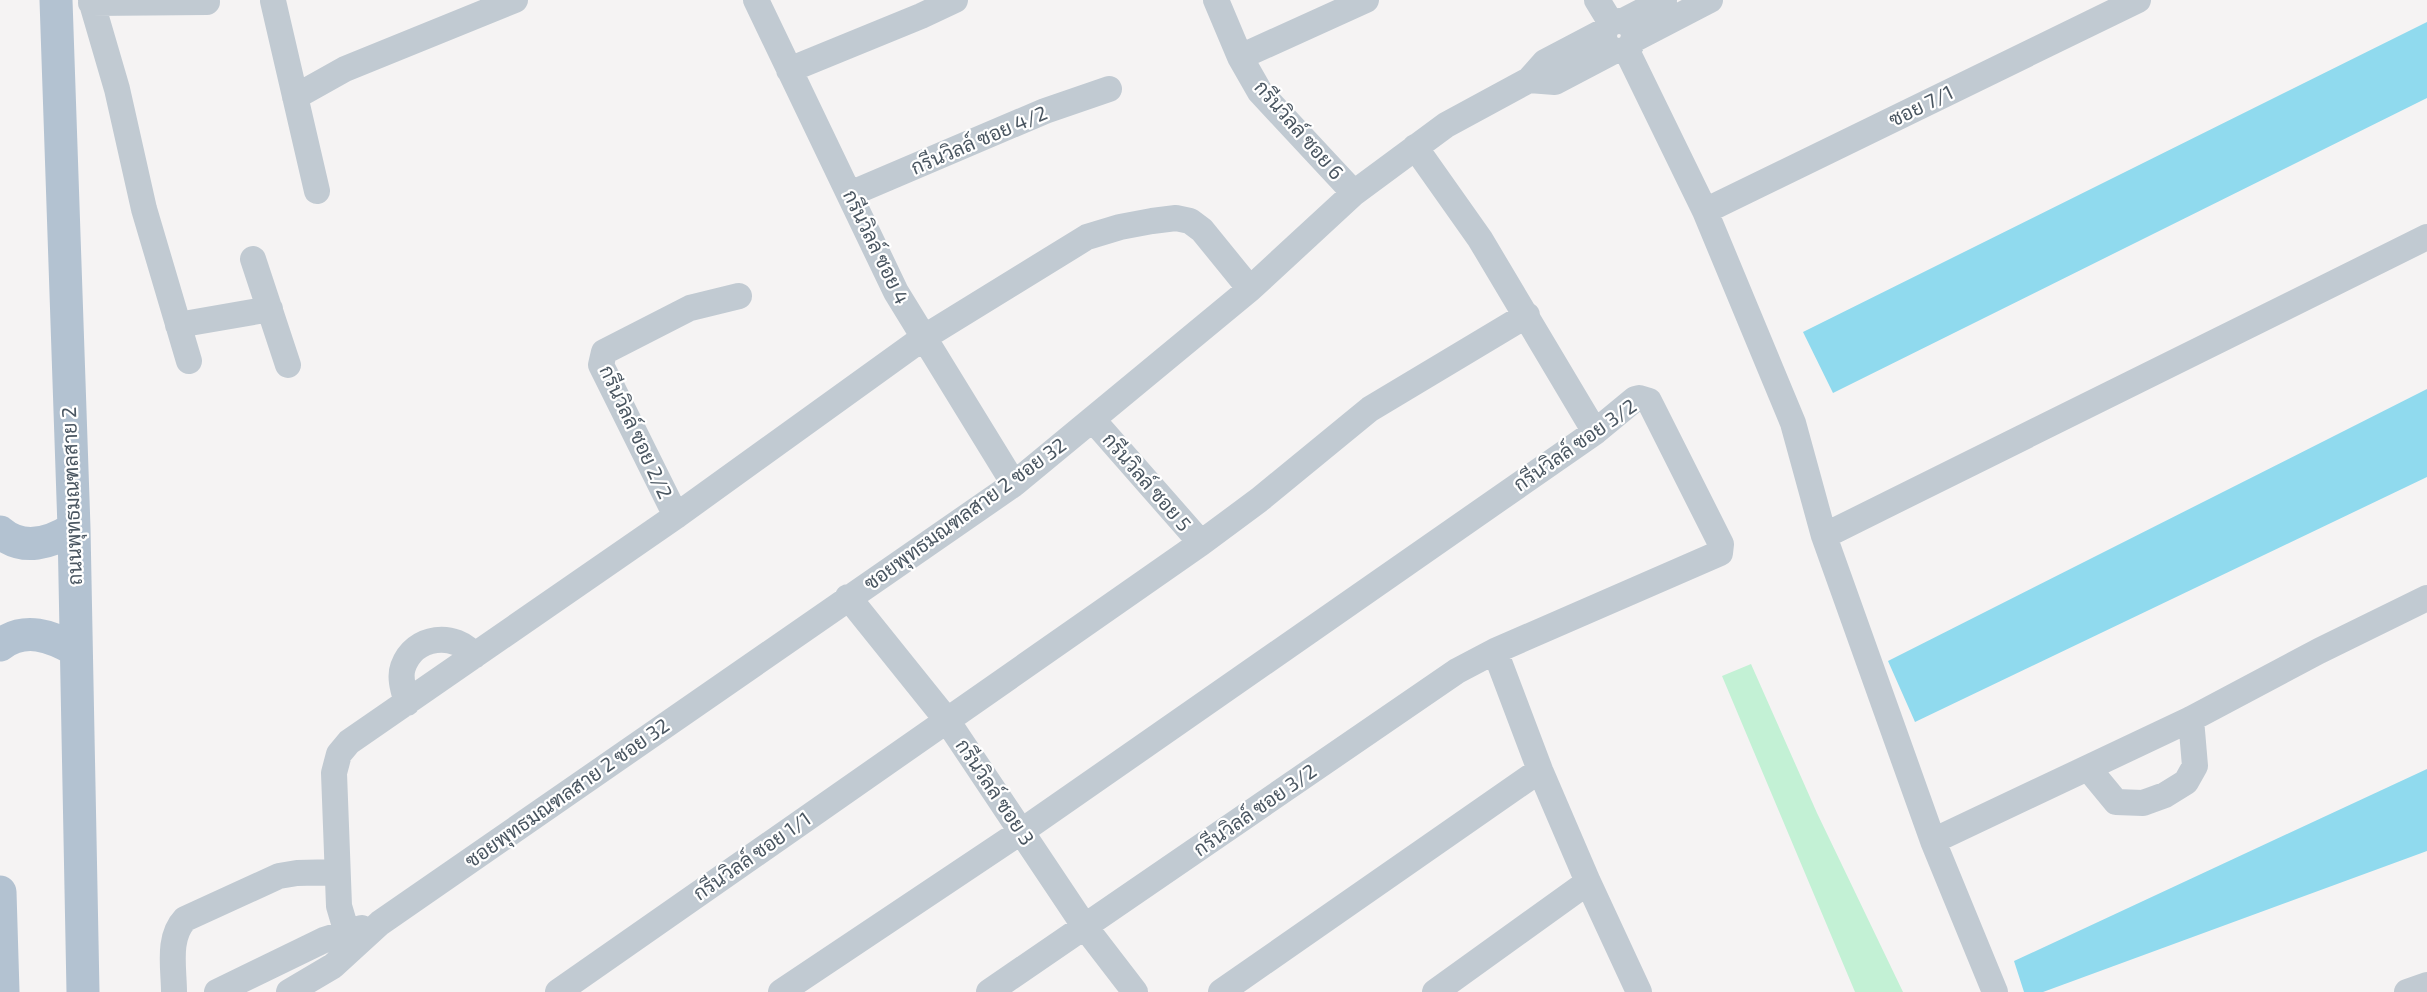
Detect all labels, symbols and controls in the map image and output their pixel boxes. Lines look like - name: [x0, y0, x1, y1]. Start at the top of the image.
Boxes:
- street label: กรีนวิลล์ ซอย 6: [1250, 74, 1350, 184]
- street label: ซอย 7/1: [1885, 79, 1957, 131]
- street label: กรีนวิลล์ ซอย 4/2: [906, 99, 1050, 179]
- street label: กรีนวิลล์ ซอย 4: [839, 185, 916, 308]
- street label: กรีนวิลล์ ซอย 2/2: [595, 361, 679, 502]
- street label: กรีนวิลล์ ซอย 3/2: [1508, 392, 1640, 495]
- street label: ถนนพุทธมณฑลสาย 2: [56, 406, 89, 586]
- street label: กรีนวิลล์ ซอย 5: [1099, 427, 1198, 535]
- street label: ซอยพุทธมณฑลสาย 2 ซอย 32: [859, 432, 1072, 597]
- street label: ซอยพุทธมณฑลสาย 2 ซอย 32: [460, 712, 675, 874]
- street label: กรีนวิลล์ ซอย 3: [952, 733, 1041, 849]
- street label: กรีนวิลล์ ซอย 3/2: [1188, 757, 1320, 860]
- street label: กรีนวิลล์ ซอย 1/1: [687, 805, 815, 905]

